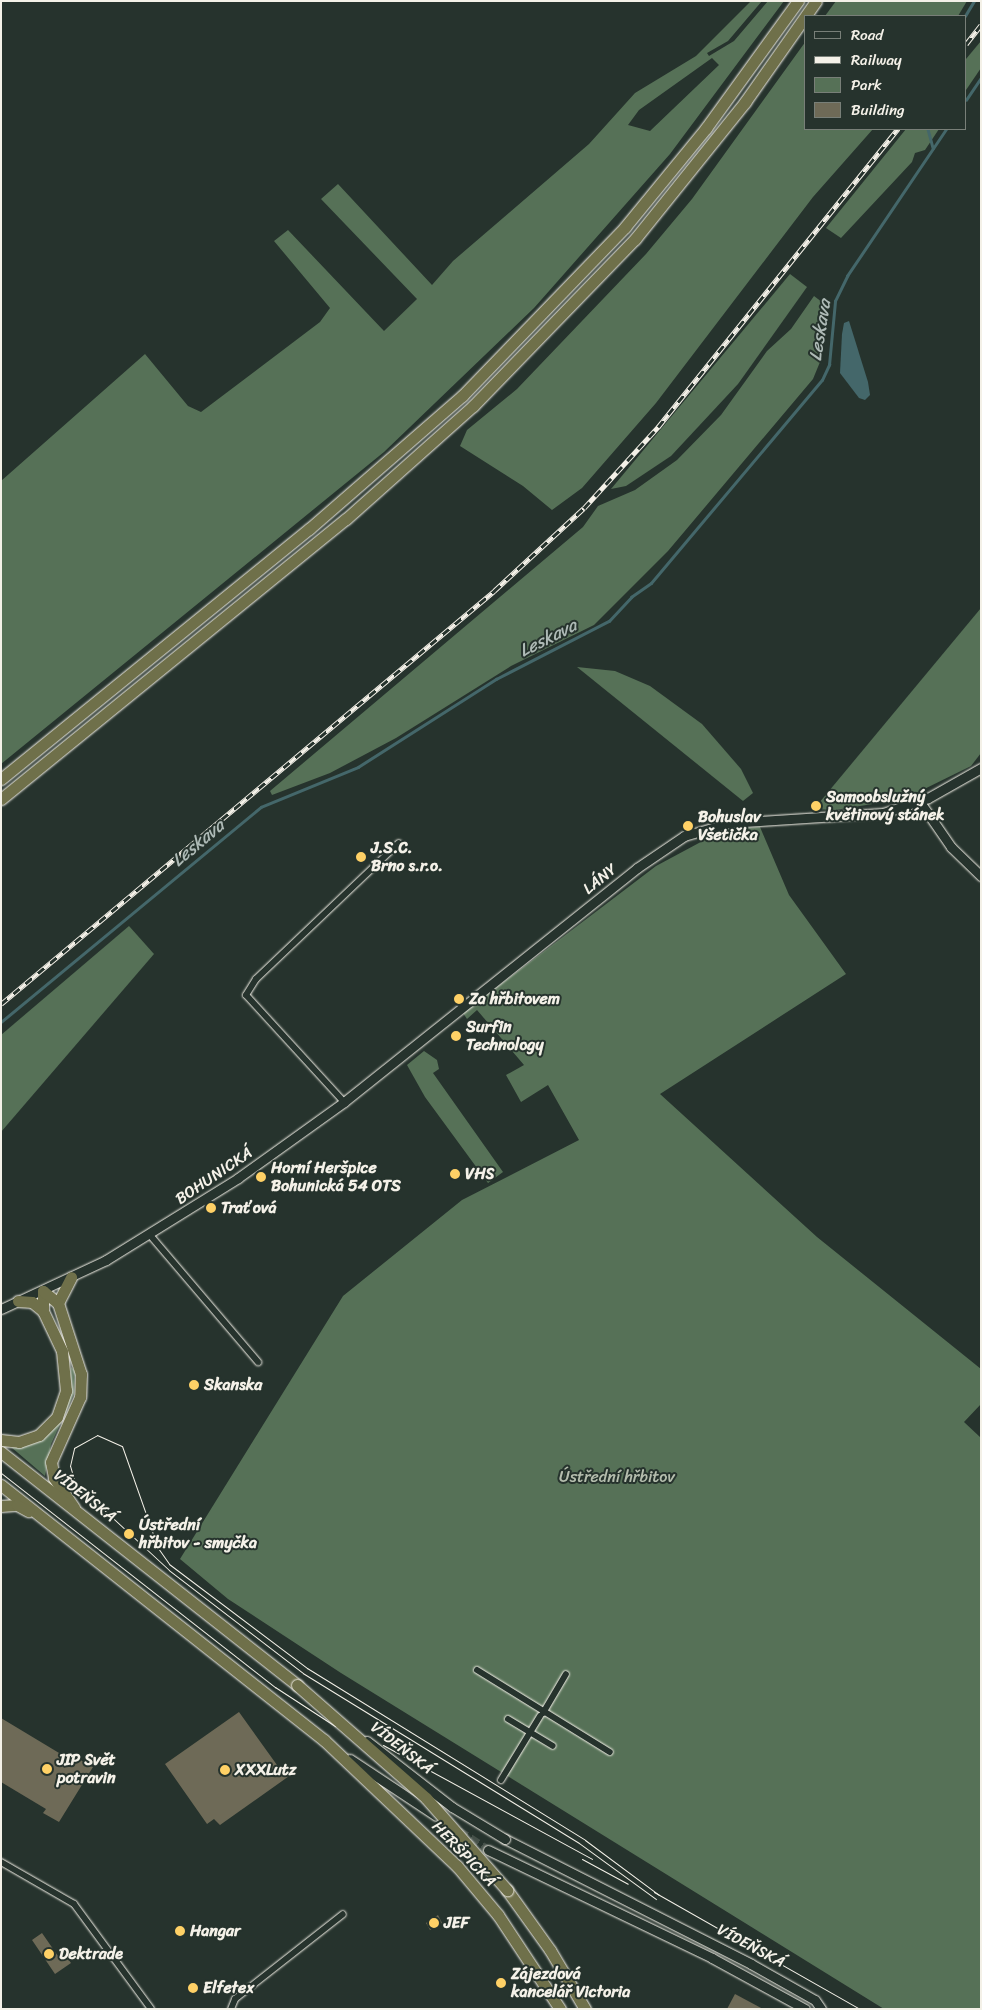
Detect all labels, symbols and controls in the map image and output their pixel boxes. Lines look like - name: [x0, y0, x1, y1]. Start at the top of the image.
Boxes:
- legend: [804, 15, 967, 130]
- text: Road: [851, 22, 883, 48]
- text: Railway: [851, 47, 902, 73]
- text: Park: [851, 72, 882, 98]
- text: Building: [851, 97, 905, 123]
- water label: Leskava: [804, 298, 836, 362]
- water label: Leskava: [516, 614, 580, 662]
- place label: Samoobslužný květinový stánek: [826, 787, 945, 825]
- marker: Samoobslužný květinový stánek: [810, 800, 822, 812]
- place label: Bohuslav Všetička: [698, 807, 761, 845]
- water label: Leskava: [167, 815, 229, 871]
- marker: Bohuslav Všetička: [682, 820, 694, 832]
- place label: J.S.C. Brno s.r.o.: [371, 838, 445, 876]
- marker: J.S.C. Brno s.r.o.: [355, 851, 367, 863]
- street label: LÁNY: [579, 860, 621, 898]
- place label: Za hřbitovem: [469, 989, 560, 1009]
- marker: Za hřbitovem: [453, 993, 465, 1005]
- place label: Surfin Technology: [466, 1017, 544, 1055]
- marker: Surfin Technology: [450, 1030, 462, 1042]
- street label: BOHUNICKÁ: [172, 1143, 256, 1209]
- place label: Horní Heršpice Bohunická 54 OTS: [271, 1158, 401, 1196]
- place label: VHS: [465, 1164, 494, 1184]
- marker: VHS: [449, 1168, 461, 1180]
- marker: Horní Heršpice Bohunická 54 OTS: [255, 1171, 267, 1183]
- place label: Traťová: [221, 1198, 276, 1218]
- marker: Traťová: [205, 1202, 217, 1214]
- place label: Skanska: [204, 1375, 262, 1395]
- marker: Skanska: [188, 1379, 200, 1391]
- street label: VÍDEŇSKÁ: [50, 1466, 120, 1526]
- park label: Ústřední hřbitov: [559, 1467, 675, 1487]
- place label: Ústřední hřbitov - smyčka: [139, 1515, 257, 1553]
- marker: Ústřední hřbitov - smyčka: [123, 1528, 135, 1540]
- street label: VÍDEŇSKÁ: [367, 1718, 437, 1778]
- place label: JIP Svět potravin: [57, 1750, 117, 1788]
- place label: XXXLutz: [235, 1760, 296, 1780]
- marker: JIP Svět potravin: [41, 1763, 53, 1775]
- marker: XXXLutz: [219, 1764, 231, 1776]
- street label: HERŠPICKÁ: [428, 1817, 500, 1891]
- place label: JEF: [444, 1913, 469, 1933]
- marker: JEF: [428, 1917, 440, 1929]
- street label: VÍDEŇSKÁ: [714, 1920, 788, 1972]
- place label: Hangar: [190, 1921, 241, 1941]
- marker: Hangar: [174, 1925, 186, 1937]
- place label: Dektrade: [59, 1944, 123, 1964]
- marker: Dektrade: [43, 1948, 55, 1960]
- place label: Zájezdová kancelář Victoria: [511, 1964, 632, 2002]
- marker: Zájezdová kancelář Victoria: [495, 1977, 507, 1989]
- place label: Elfetex: [203, 1978, 254, 1998]
- marker: Elfetex: [187, 1982, 199, 1994]

